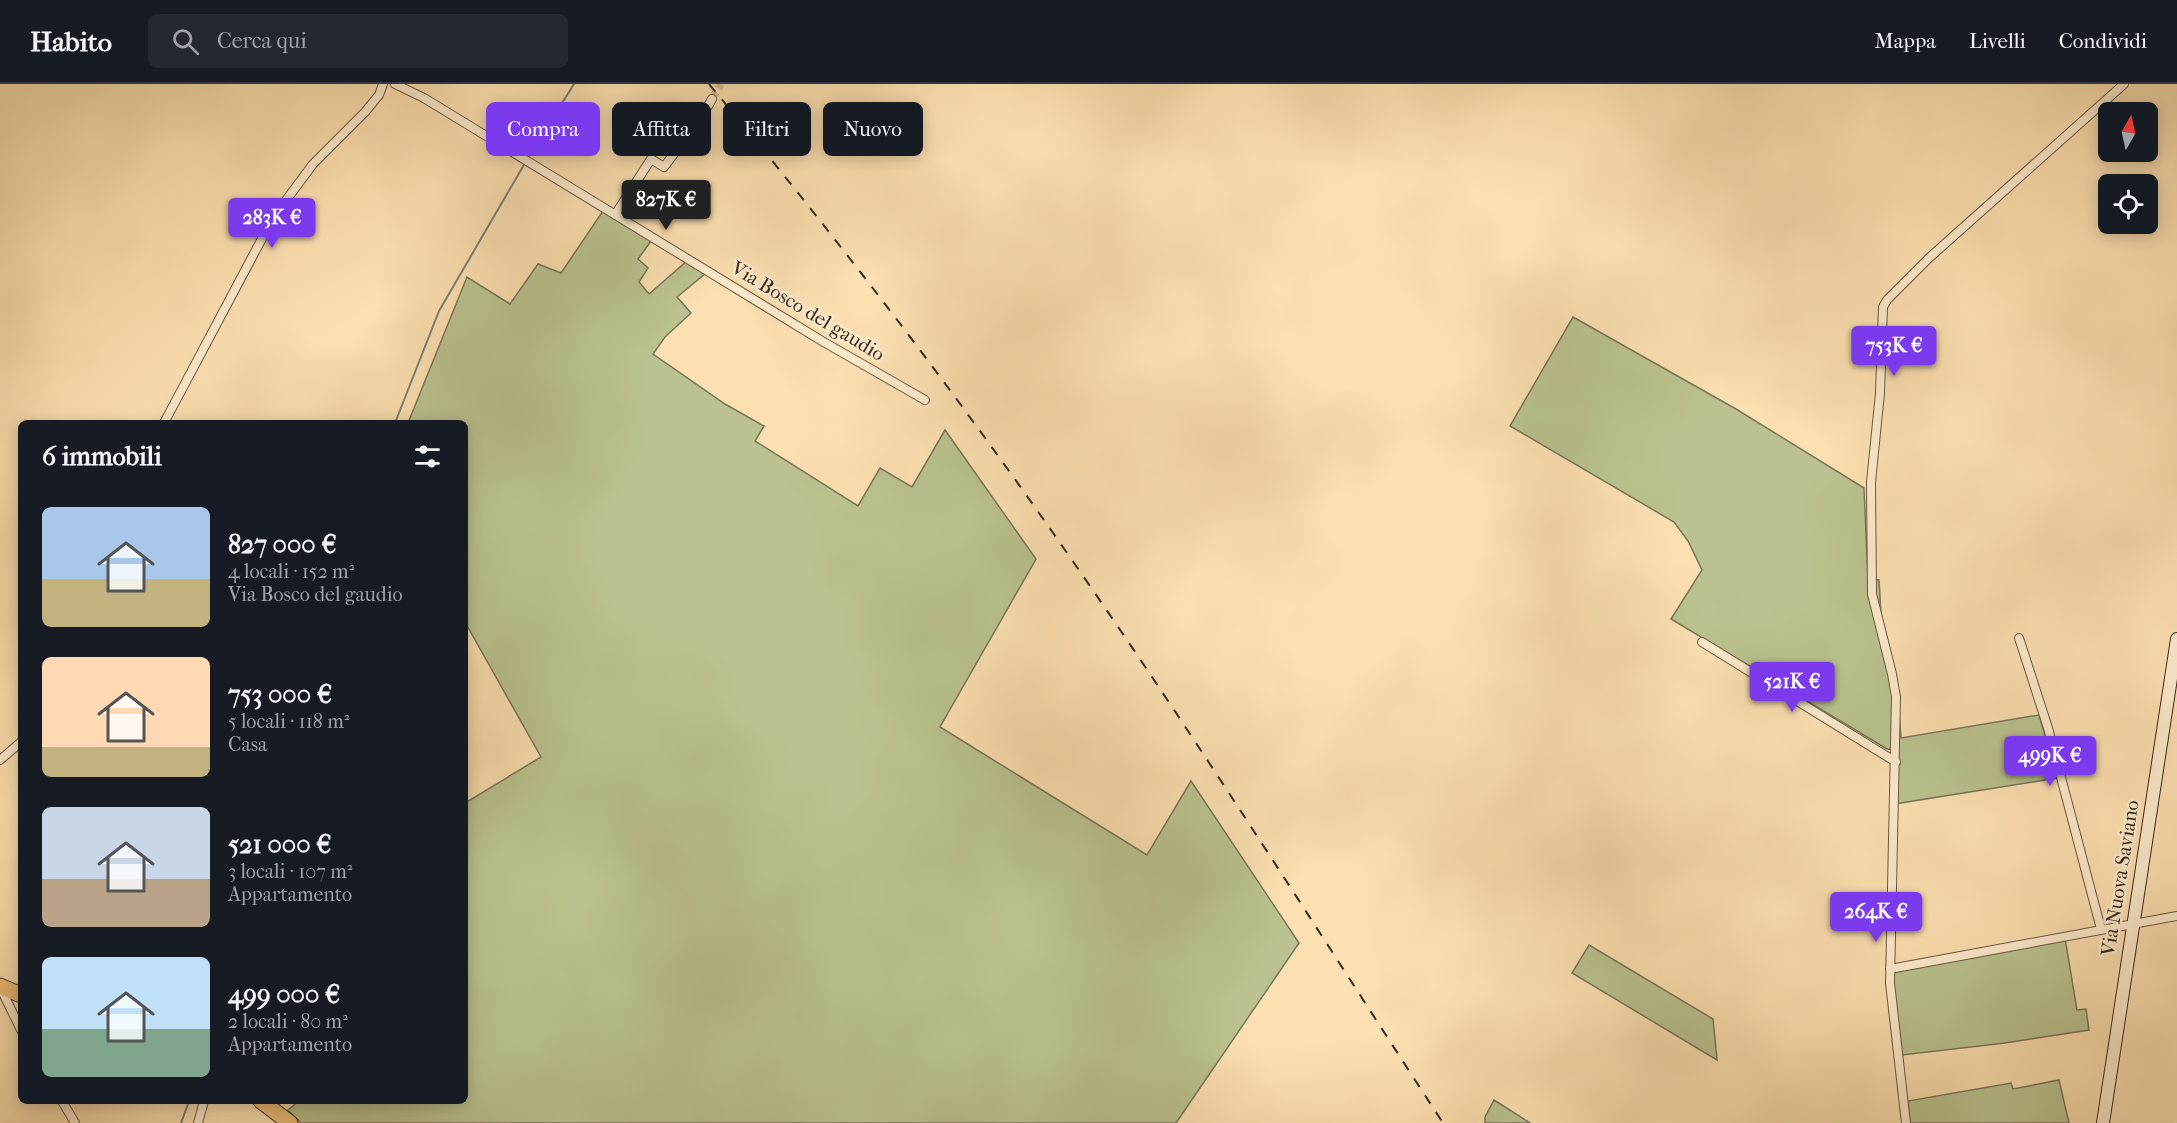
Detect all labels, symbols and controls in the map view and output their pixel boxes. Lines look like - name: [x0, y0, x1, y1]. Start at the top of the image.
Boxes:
- search box: [148, 14, 568, 68]
- text: Habito: [30, 25, 112, 58]
- icon: search: [169, 25, 202, 58]
- text: Cerca qui: [217, 28, 307, 54]
- text: Mappa: [1875, 29, 1936, 53]
- text: Livelli: [1969, 29, 2026, 53]
- text: Condividi: [2059, 29, 2147, 53]
- chip: Compra: [486, 102, 600, 156]
- chip: Affitta: [612, 102, 711, 156]
- chip: Filtri: [723, 102, 811, 156]
- chip: Nuovo: [823, 102, 923, 156]
- north arrow: [2098, 102, 2158, 162]
- map controls: [2098, 102, 2158, 234]
- button: locate: [2098, 174, 2158, 234]
- pin: 827K €: [617, 180, 715, 231]
- text: 827K €: [636, 188, 696, 211]
- pin: 283K €: [223, 198, 321, 249]
- text: 283K €: [242, 206, 302, 229]
- street label: Via Bosco del gaudio: [726, 256, 889, 366]
- pin: 753K €: [1845, 326, 1943, 377]
- text: 753K €: [1865, 334, 1923, 357]
- icon: filters: [411, 440, 444, 473]
- text: 6 immobili: [42, 441, 162, 472]
- text: 827 000 €: [228, 529, 337, 560]
- icon: home: [90, 531, 162, 603]
- text: 4 locali · 152 m²: [228, 560, 354, 583]
- text: Via Bosco del gaudio: [228, 583, 403, 606]
- pin: 521K €: [1743, 662, 1841, 713]
- text: 521K €: [1764, 670, 1820, 693]
- text: 753 000 €: [228, 679, 332, 710]
- icon: home: [90, 681, 162, 753]
- text: 5 locali · 118 m²: [228, 710, 349, 733]
- text: Casa: [228, 733, 267, 756]
- pin: 499K €: [2001, 736, 2099, 787]
- text: 499K €: [2018, 744, 2082, 767]
- street label: Via Nuova Saviano: [2096, 798, 2144, 959]
- text: 521 000 €: [228, 829, 332, 860]
- icon: home: [90, 831, 162, 903]
- text: 3 locali · 107 m²: [228, 860, 352, 883]
- text: Appartamento: [228, 883, 352, 906]
- pin: 264K €: [1827, 892, 1925, 943]
- text: 264K €: [1844, 900, 1908, 923]
- text: 499 000 €: [228, 979, 340, 1010]
- icon: home: [90, 981, 162, 1053]
- text: 2 locali · 80 m²: [228, 1010, 348, 1033]
- text: Appartamento: [228, 1033, 352, 1056]

